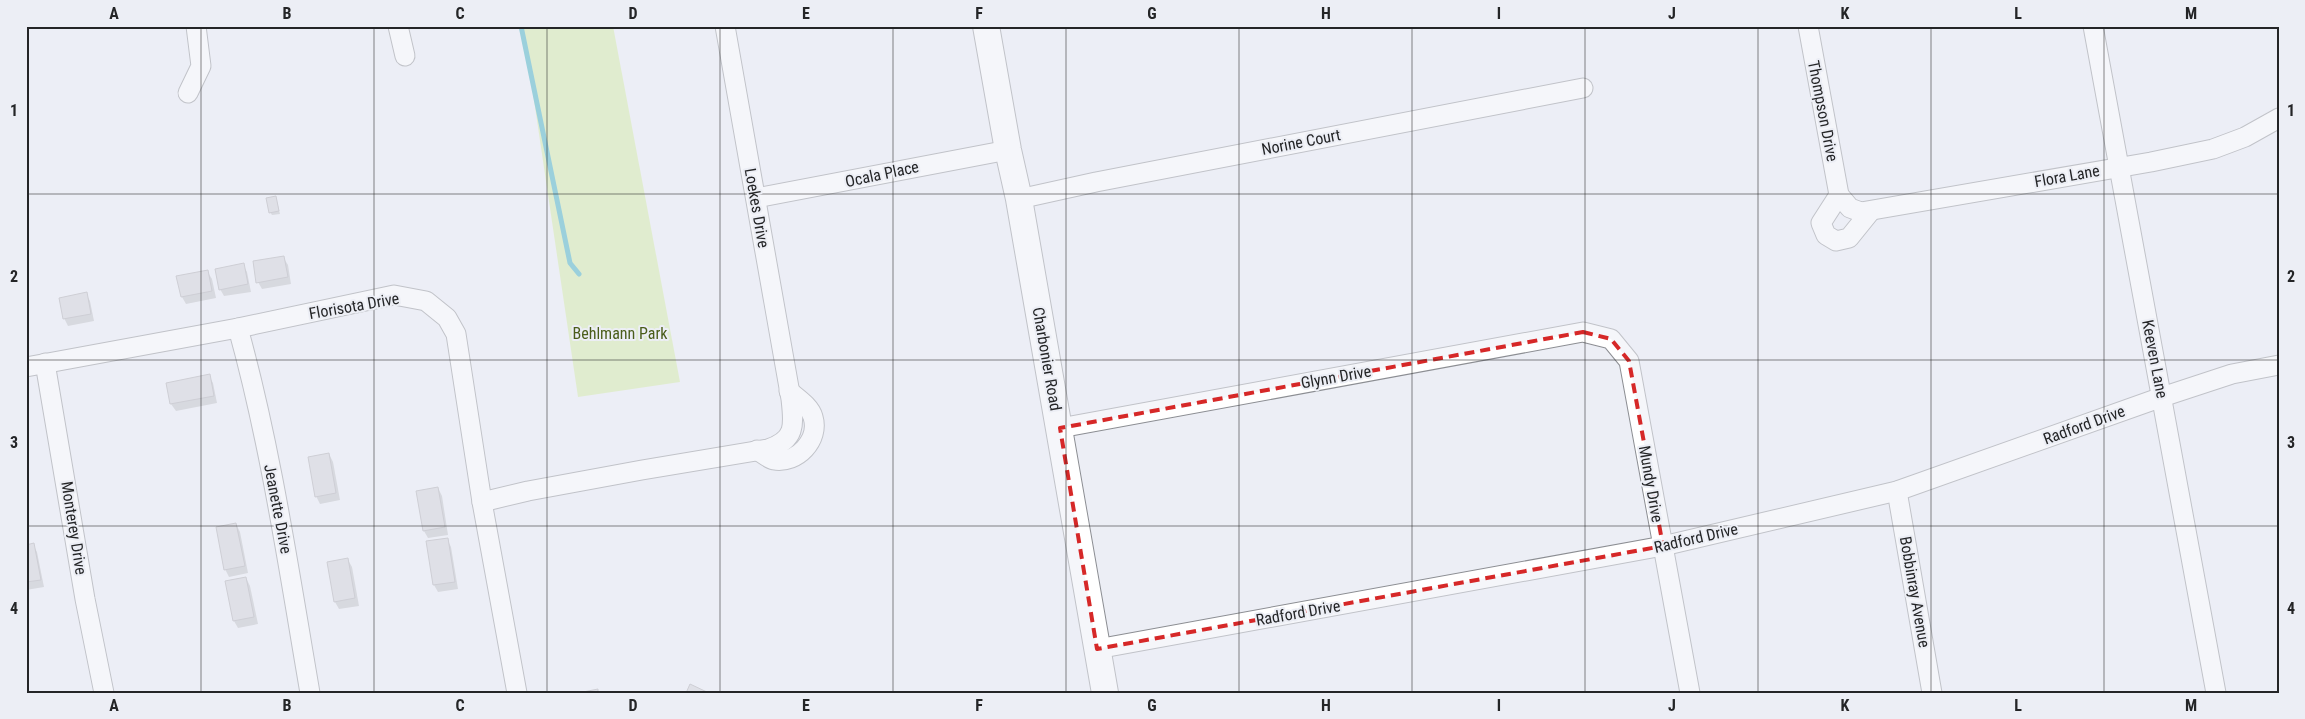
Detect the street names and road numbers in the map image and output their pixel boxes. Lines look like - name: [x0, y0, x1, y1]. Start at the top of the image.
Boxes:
- street label: Thompson Drive: [1804, 59, 1842, 163]
- street label: Norine Court: [1260, 125, 1342, 159]
- street label: Ocala Place: [843, 157, 921, 191]
- street label: Flora Lane: [2033, 161, 2101, 191]
- street label: Loekes Drive: [741, 167, 773, 249]
- street label: Florisota Drive: [307, 289, 401, 323]
- street label: Charbonier Road: [1029, 306, 1065, 412]
- street label: Keeven Lane: [2138, 318, 2172, 400]
- street label: Glynn Drive: [1299, 361, 1373, 393]
- street label: Radford Drive: [2041, 401, 2127, 449]
- street label: Mundy Drive: [1635, 444, 1667, 524]
- street label: Jeanette Drive: [260, 463, 296, 555]
- street label: Monterey Drive: [57, 480, 91, 576]
- street label: Radford Drive: [1652, 519, 1740, 557]
- street label: Bobbinray Avenue: [1896, 535, 1934, 649]
- street label: Radford Drive: [1254, 596, 1342, 630]

